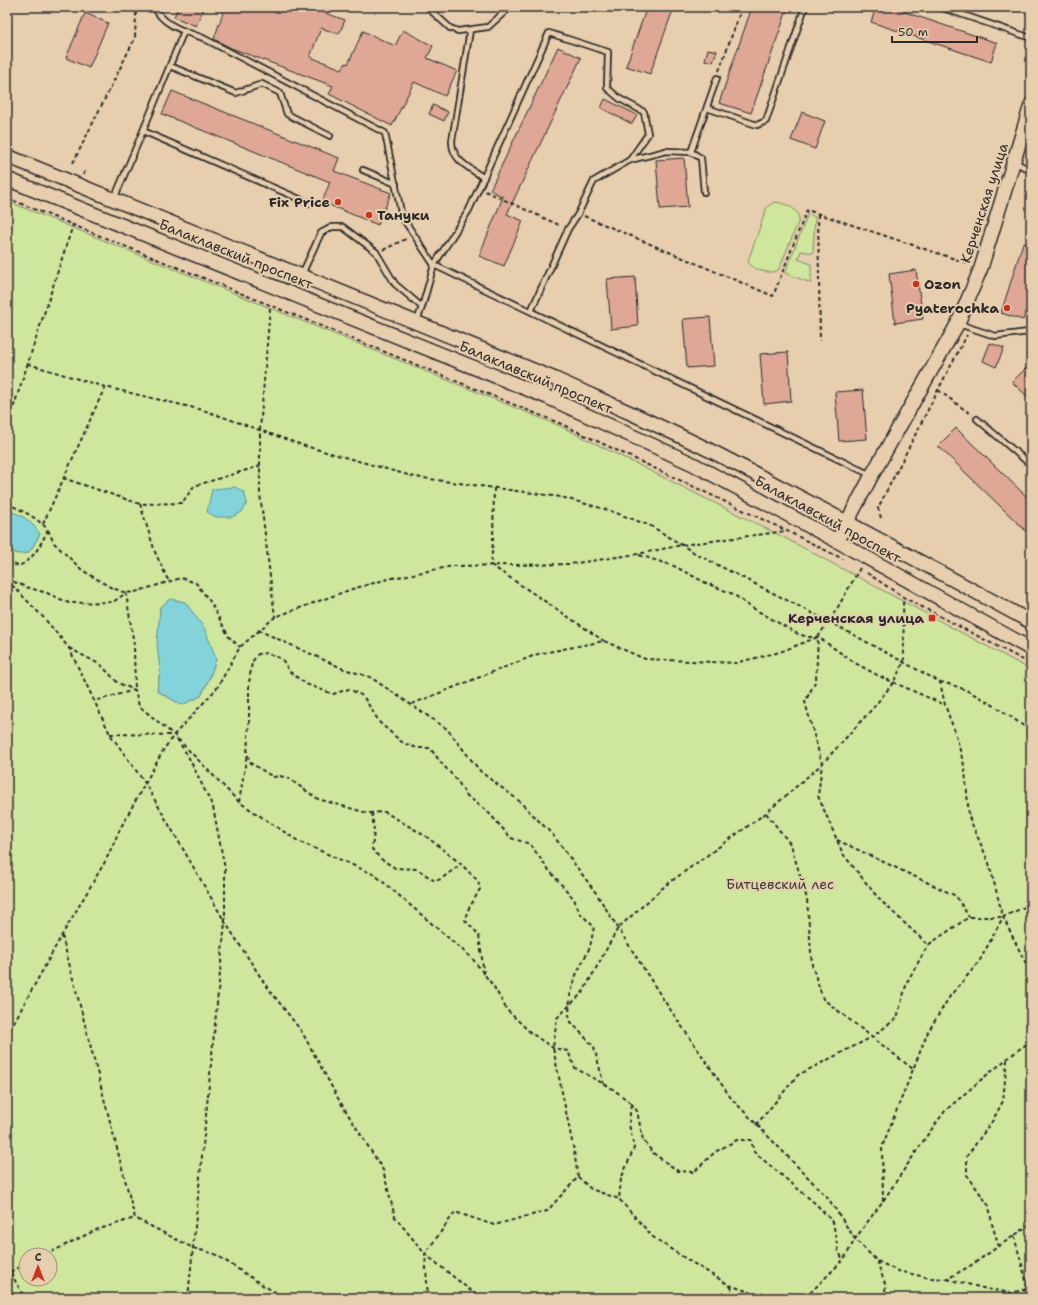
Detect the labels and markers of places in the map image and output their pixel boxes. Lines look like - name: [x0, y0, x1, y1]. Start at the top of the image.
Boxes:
- place label: Fix Price: [269, 193, 330, 211]
- marker: Fix Price: [333, 197, 343, 207]
- place label: Тануки: [377, 206, 430, 224]
- marker: Тануки: [364, 210, 374, 220]
- place label: Ozon: [924, 275, 961, 293]
- marker: Ozon: [911, 279, 921, 289]
- place label: Pyaterochka: [906, 299, 999, 317]
- marker: Pyaterochka: [1002, 303, 1012, 313]
- place label: Керченская улица: [788, 609, 924, 627]
- marker: Керченская улица: [927, 613, 937, 623]

